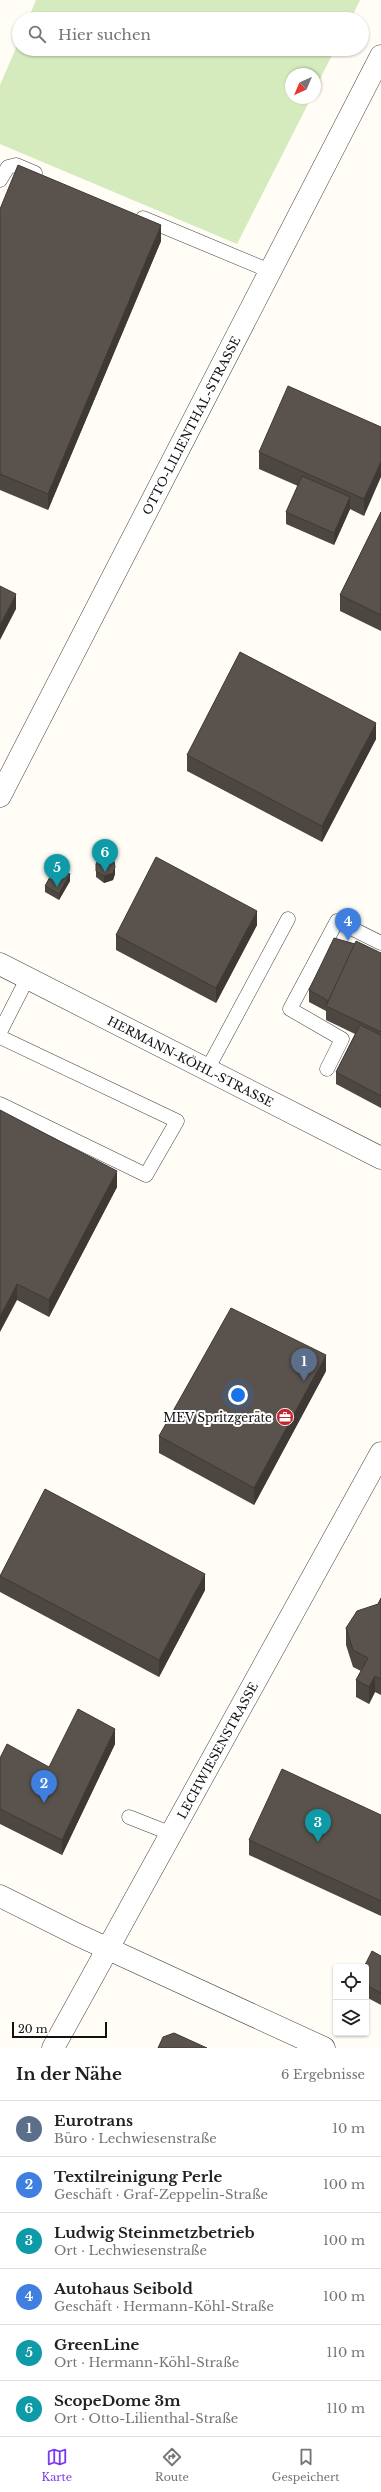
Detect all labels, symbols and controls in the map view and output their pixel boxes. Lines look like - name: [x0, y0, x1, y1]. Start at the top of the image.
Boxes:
- search box: [12, 12, 369, 56]
- icon: search: [26, 23, 48, 45]
- text: Hier suchen: [58, 25, 151, 44]
- north arrow: [285, 68, 321, 104]
- street label: OTTO-LILIENTHAL-STRASSE: [139, 333, 243, 517]
- pin: 6: [92, 839, 118, 872]
- pin: 5: [44, 854, 70, 887]
- pin: 4: [335, 908, 361, 941]
- street label: HERMANN-KÖHL-STRASSE: [105, 1013, 276, 1110]
- pin: 1: [291, 1348, 317, 1381]
- your location: [228, 1385, 248, 1405]
- office icon: MEV Spritzgeräte: [275, 1407, 295, 1427]
- place label: MEV Spritzgeräte: [163, 1410, 272, 1425]
- street label: LECHWIESENSTRASSE: [174, 1679, 261, 1821]
- pin: 2: [31, 1770, 57, 1803]
- pin: 3: [305, 1809, 331, 1842]
- map controls: [333, 1964, 369, 2036]
- button: locate: [333, 1964, 369, 2000]
- button: layers: [333, 2000, 369, 2036]
- scale bar: [12, 2020, 107, 2039]
- text: 20 m: [18, 2022, 48, 2036]
- text: In der Nähe: [16, 2064, 122, 2085]
- text: 6 Ergebnisse: [281, 2066, 365, 2083]
- text: Eurotrans: [54, 2111, 133, 2130]
- text: 1: [26, 2120, 32, 2137]
- text: 10 m: [332, 2120, 365, 2137]
- text: Büro · Lechwiesenstraße: [54, 2130, 217, 2147]
- text: Textilreinigung Perle: [54, 2167, 222, 2186]
- text: 2: [25, 2176, 33, 2193]
- text: 100 m: [323, 2176, 365, 2193]
- text: Geschäft · Graf-Zeppelin-Straße: [54, 2186, 268, 2203]
- text: Ludwig Steinmetzbetrieb: [54, 2223, 255, 2242]
- text: 3: [25, 2232, 33, 2249]
- text: 100 m: [323, 2232, 365, 2249]
- text: Ort · Lechwiesenstraße: [54, 2242, 207, 2259]
- text: Autohaus Seibold: [54, 2279, 193, 2298]
- text: 4: [25, 2288, 33, 2305]
- text: 100 m: [323, 2288, 365, 2305]
- text: Geschäft · Hermann-Köhl-Straße: [54, 2298, 274, 2315]
- text: GreenLine: [54, 2335, 139, 2354]
- text: 5: [25, 2344, 33, 2361]
- text: 110 m: [326, 2344, 365, 2361]
- text: Ort · Hermann-Köhl-Straße: [54, 2354, 239, 2371]
- text: ScopeDome 3m: [54, 2391, 181, 2410]
- text: 6: [25, 2400, 33, 2417]
- text: 110 m: [326, 2400, 365, 2417]
- text: Ort · Otto-Lilienthal-Straße: [54, 2410, 238, 2427]
- tab: Karte: [42, 2446, 72, 2484]
- tab: Route: [155, 2446, 189, 2484]
- tab: Gespeichert: [272, 2446, 339, 2484]

